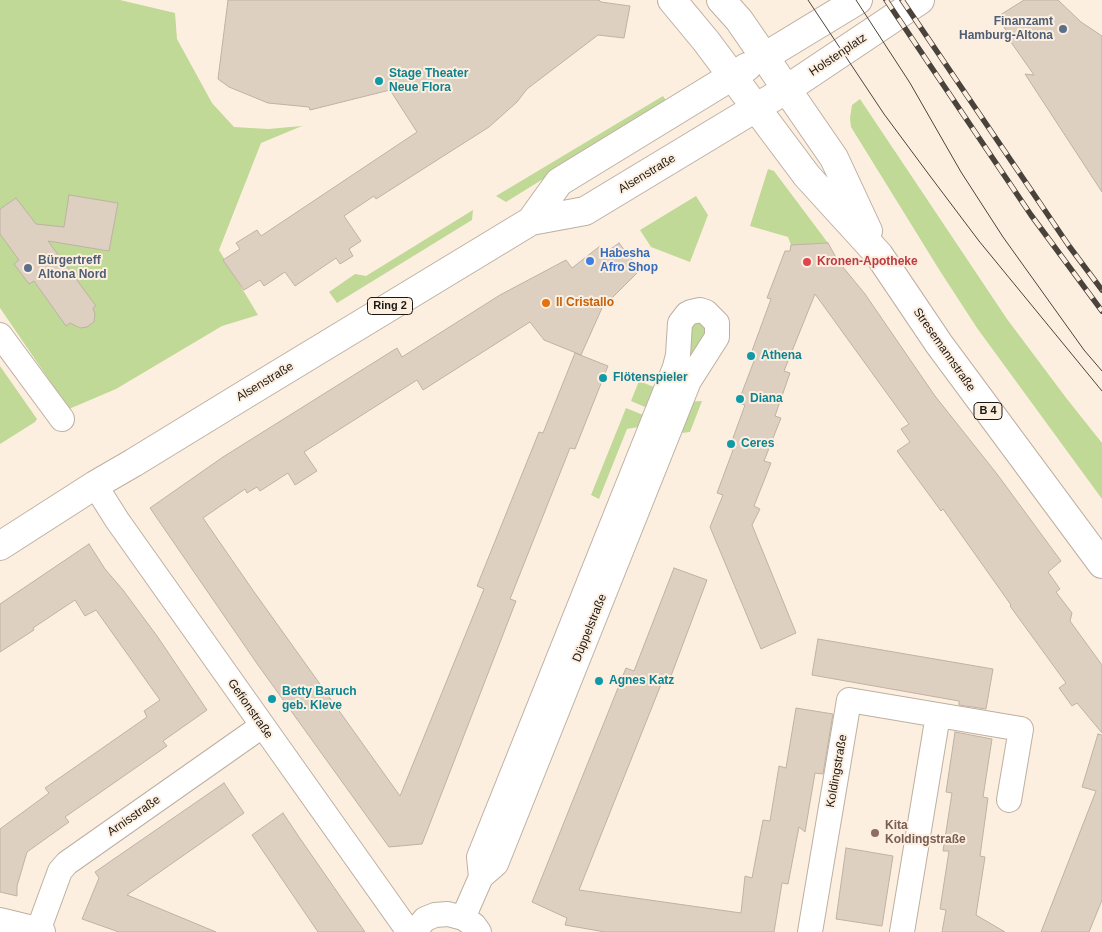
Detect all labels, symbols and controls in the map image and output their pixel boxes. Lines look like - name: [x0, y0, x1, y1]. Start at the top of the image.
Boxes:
- place label: Finanzamt Hamburg-Altona: [959, 15, 1053, 43]
- marker: Finanzamt Hamburg-Altona: [1057, 23, 1069, 35]
- street label: Holstenplatz: [807, 31, 869, 79]
- place label: Stage Theater Neue Flora: [389, 67, 468, 95]
- marker: Stage Theater Neue Flora: [373, 75, 385, 87]
- street label: Alsenstraße: [616, 151, 678, 197]
- place label: Habesha Afro Shop: [600, 247, 658, 275]
- place label: Bürgertreff Altona Nord: [38, 254, 107, 282]
- marker: Habesha Afro Shop: [584, 255, 596, 267]
- place label: Kronen-Apotheke: [817, 255, 918, 269]
- marker: Kronen-Apotheke: [801, 256, 813, 268]
- marker: Bürgertreff Altona Nord: [22, 262, 34, 274]
- place label: Il Cristallo: [556, 296, 614, 310]
- marker: Il Cristallo: [540, 297, 552, 309]
- road number: Ring 2: [368, 298, 412, 314]
- street label: Stresemannstraße: [910, 305, 978, 395]
- place label: Athena: [761, 349, 802, 363]
- marker: Athena: [745, 350, 757, 362]
- street label: Alsenstraße: [234, 359, 296, 405]
- place label: Flötenspieler: [613, 371, 688, 385]
- marker: Flötenspieler: [597, 372, 609, 384]
- place label: Diana: [750, 392, 783, 406]
- marker: Diana: [734, 393, 746, 405]
- road number: B 4: [974, 402, 1002, 420]
- place label: Ceres: [741, 437, 774, 451]
- marker: Ceres: [725, 438, 737, 450]
- street label: Düppelstraße: [570, 592, 610, 664]
- place label: Agnes Katz: [609, 674, 674, 688]
- marker: Agnes Katz: [593, 675, 605, 687]
- street label: Gefionstraße: [224, 676, 276, 742]
- place label: Betty Baruch geb. Kleve: [282, 685, 357, 713]
- marker: Betty Baruch geb. Kleve: [266, 693, 278, 705]
- street label: Koldingstraße: [823, 733, 851, 809]
- street label: Arnisstraße: [105, 793, 163, 839]
- place label: Kita Koldingstraße: [885, 819, 966, 847]
- marker: Kita Koldingstraße: [869, 827, 881, 839]

